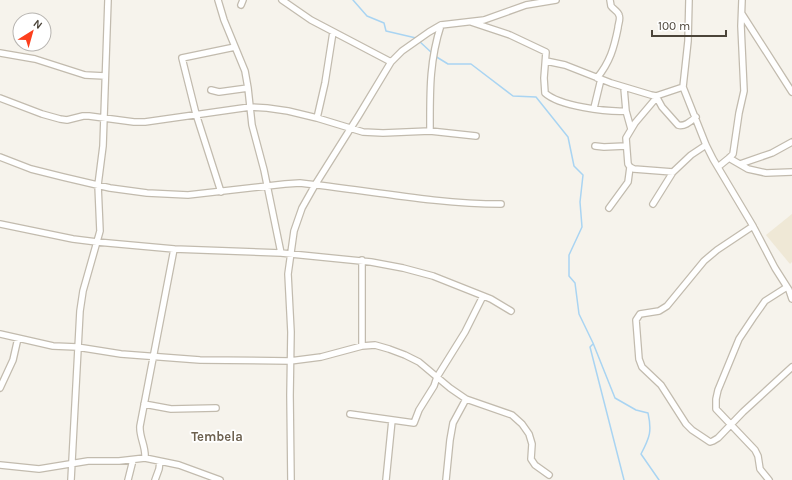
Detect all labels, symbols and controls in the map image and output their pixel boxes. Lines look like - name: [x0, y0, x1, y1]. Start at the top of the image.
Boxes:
- north arrow: [12, 12, 52, 52]
- scale bar: [652, 12, 726, 38]
- text: N: [31, 17, 45, 32]
- text: 100 m: [658, 19, 690, 33]
- district label: Tembela: [191, 429, 243, 444]

